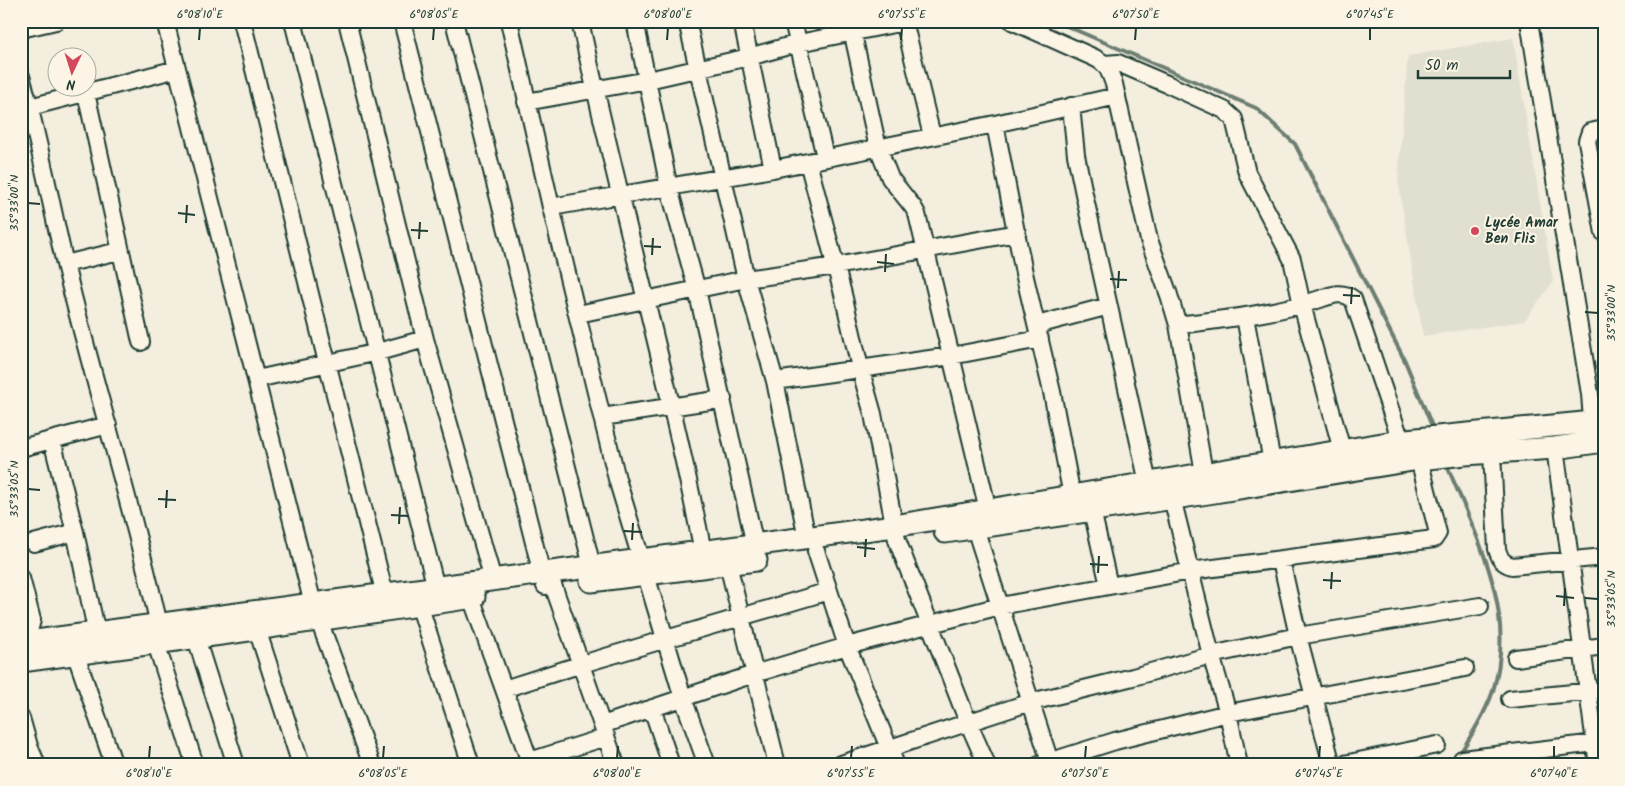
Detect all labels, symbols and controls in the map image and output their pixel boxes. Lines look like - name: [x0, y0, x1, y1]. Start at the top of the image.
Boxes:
- text: 6°08'10"E: [177, 5, 224, 24]
- text: 6°08'05"E: [409, 5, 460, 24]
- text: 6°08'00"E: [644, 5, 693, 24]
- text: 6°07'55"E: [878, 5, 927, 24]
- text: 6°07'50"E: [1112, 5, 1161, 24]
- text: 6°07'45"E: [1346, 5, 1395, 24]
- north arrow: [48, 48, 98, 98]
- scale bar: [1418, 48, 1510, 80]
- text: 50 m: [1425, 54, 1459, 78]
- text: N: [66, 73, 76, 95]
- text: 35°33'00"N: [5, 175, 24, 231]
- place label: Lycée Amar Ben Flis: [1485, 212, 1559, 250]
- marker: Lycée Amar Ben Flis: [1469, 225, 1481, 237]
- text: 35°33'00"N: [1602, 285, 1621, 341]
- text: 35°33'05"N: [5, 460, 24, 518]
- text: 35°33'05"N: [1602, 570, 1621, 628]
- text: 6°08'10"E: [126, 764, 173, 783]
- text: 6°08'05"E: [358, 764, 409, 783]
- text: 6°08'00"E: [593, 764, 642, 783]
- text: 6°07'55"E: [827, 764, 876, 783]
- text: 6°07'50"E: [1061, 764, 1110, 783]
- text: 6°07'45"E: [1295, 764, 1344, 783]
- text: 6°07'40"E: [1530, 764, 1579, 783]

